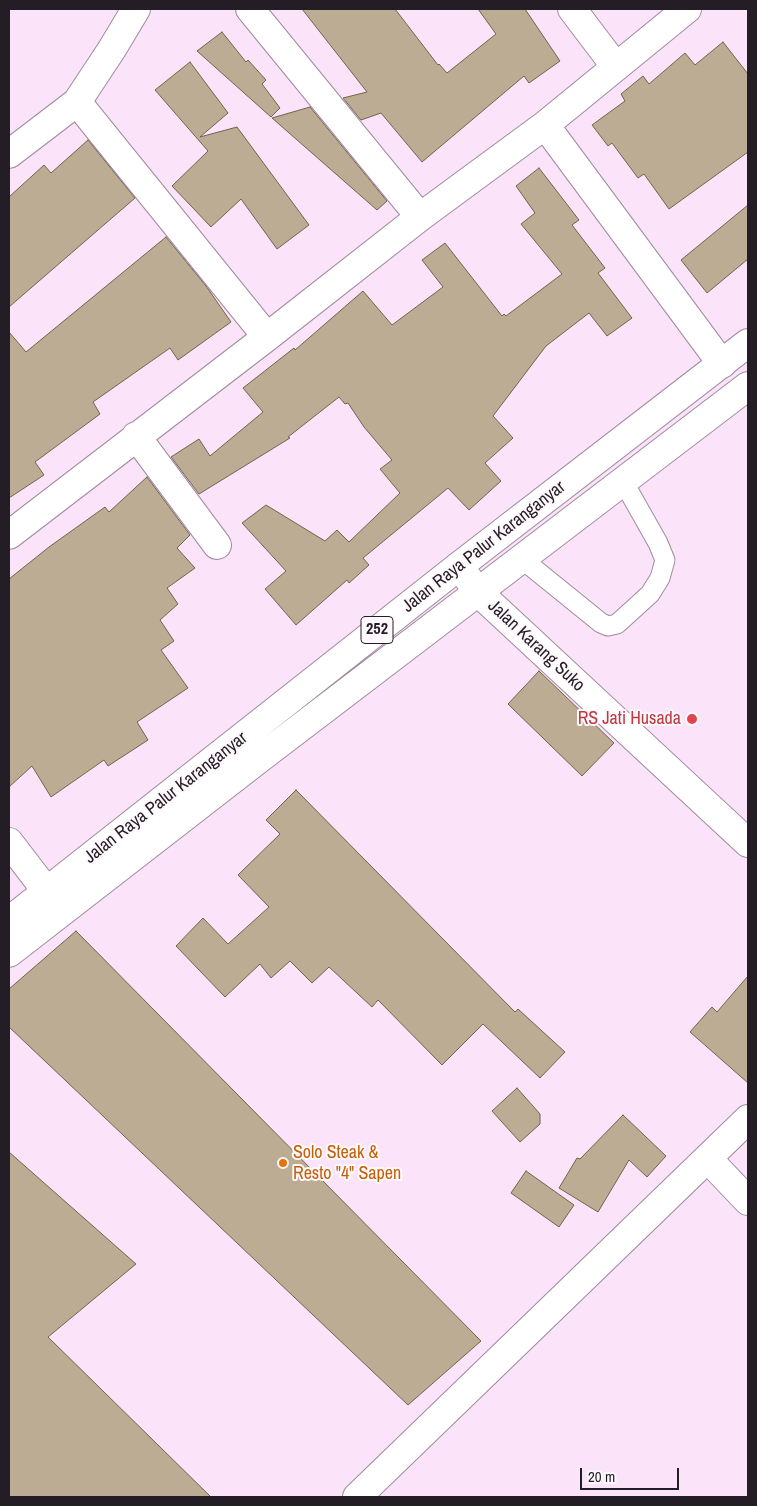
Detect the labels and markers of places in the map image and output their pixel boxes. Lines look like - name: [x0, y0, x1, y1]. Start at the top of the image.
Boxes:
- place label: RS Jati Husada: [578, 708, 681, 730]
- marker: RS Jati Husada: [685, 712, 699, 726]
- place label: Solo Steak & Resto "4" Sapen: [293, 1142, 401, 1184]
- marker: Solo Steak & Resto "4" Sapen: [277, 1157, 289, 1169]

